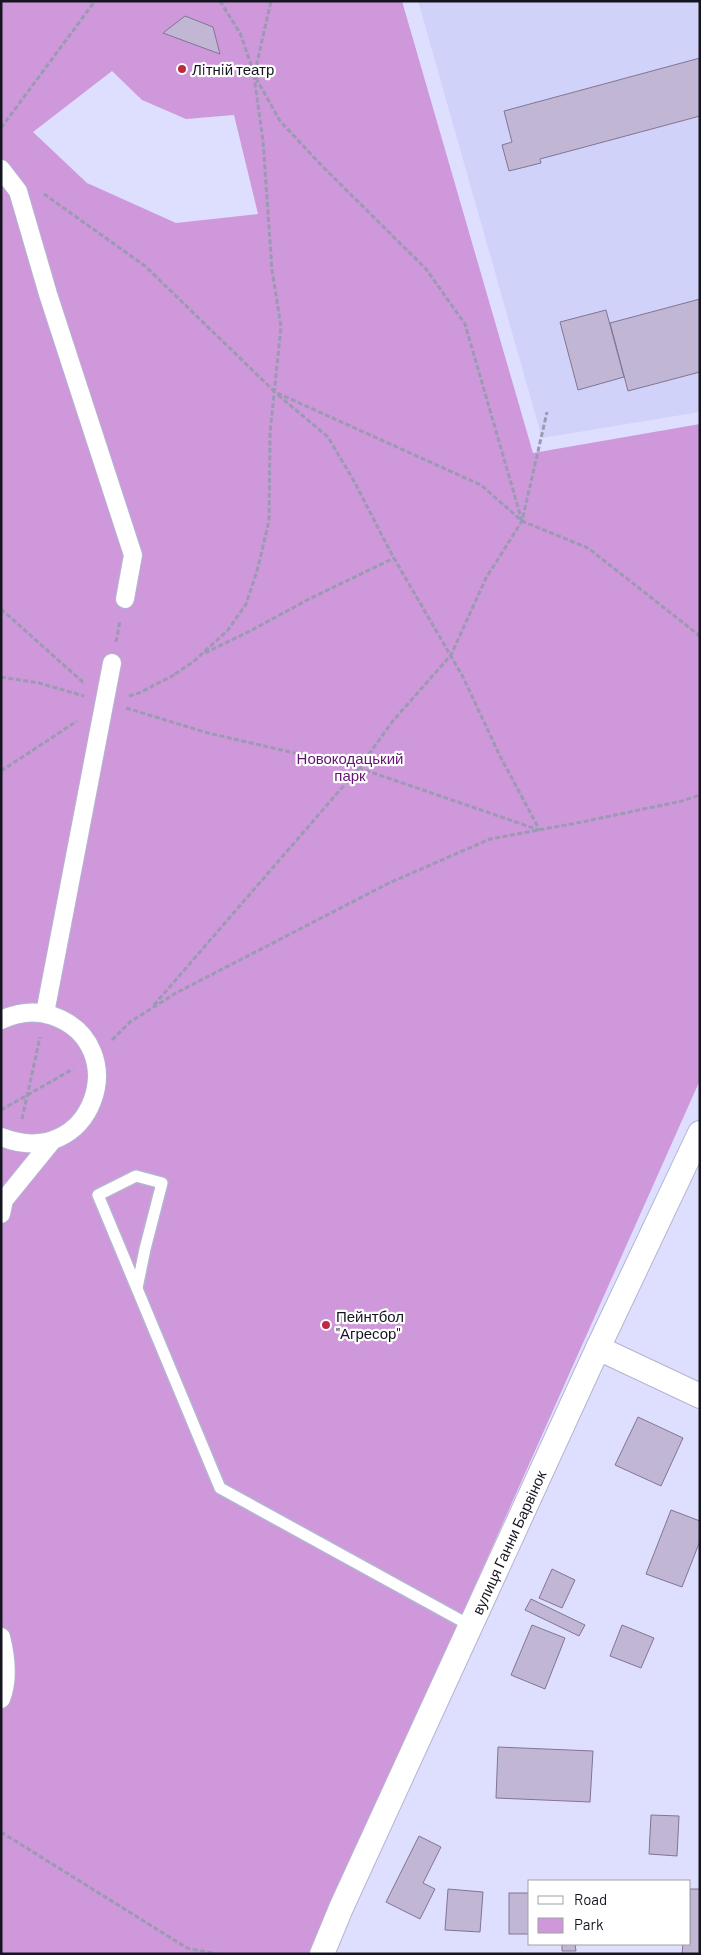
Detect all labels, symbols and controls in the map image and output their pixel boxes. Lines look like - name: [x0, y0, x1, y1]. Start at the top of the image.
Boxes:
- place label: Лiтнiй театр: [192, 60, 274, 78]
- marker: Лiтнiй театр: [176, 63, 188, 75]
- park label: Новокодацький парк: [297, 749, 403, 784]
- place label: Пейнтбол "Агресор": [336, 1307, 404, 1342]
- marker: Пейнтбол "Агресор": [320, 1319, 332, 1331]
- street label: вулиця Ганни Барвінок: [468, 1467, 550, 1617]
- legend: [528, 1880, 691, 1945]
- text: Road: [574, 1890, 607, 1908]
- text: Park: [574, 1915, 604, 1933]

